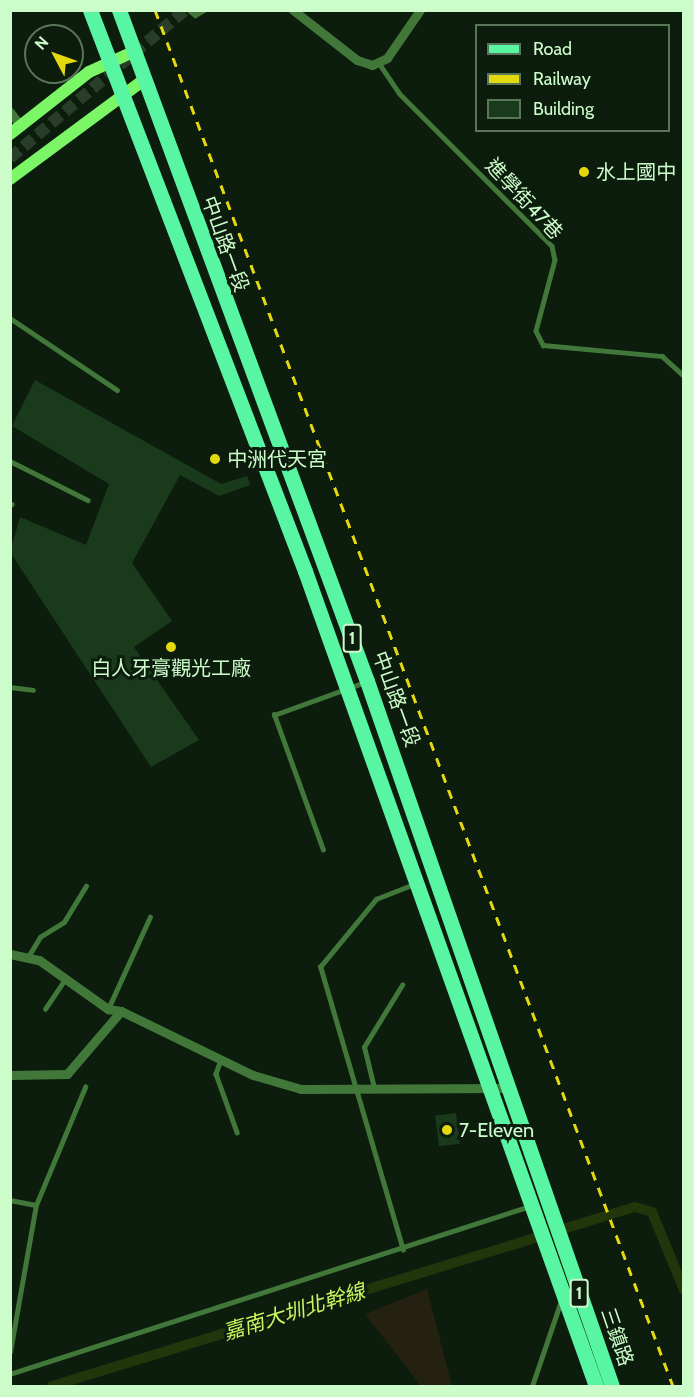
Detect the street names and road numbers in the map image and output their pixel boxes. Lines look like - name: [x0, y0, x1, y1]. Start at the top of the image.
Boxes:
- street label: 進學街47巷: [481, 154, 567, 244]
- street label: 中山路一段: [197, 193, 253, 295]
- road number: 1: [342, 623, 362, 653]
- street label: 中山路一段: [368, 648, 424, 750]
- road number: 1: [568, 1278, 590, 1308]
- street label: 三鎮路: [596, 1305, 638, 1369]

